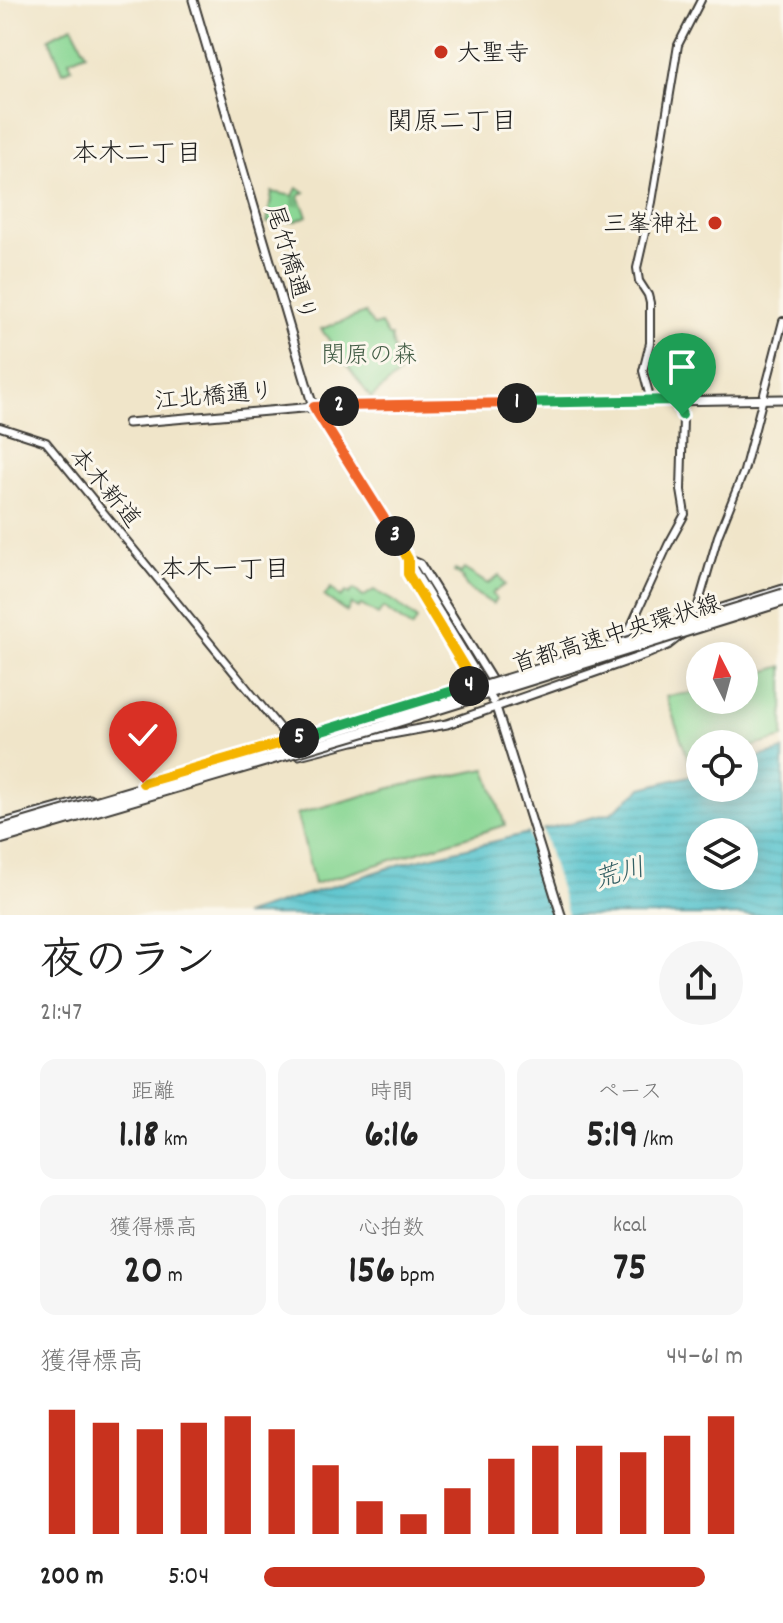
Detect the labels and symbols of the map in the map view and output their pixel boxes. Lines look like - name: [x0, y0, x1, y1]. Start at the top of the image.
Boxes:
- place label: 大聖寺: [457, 38, 529, 72]
- marker: 大聖寺: [432, 43, 450, 61]
- district label: 関原二丁目: [387, 105, 517, 142]
- district label: 本木二丁目: [72, 137, 202, 174]
- street label: 尾竹橋通り: [255, 202, 323, 326]
- place label: 三峯神社: [603, 209, 699, 243]
- marker: 三峯神社: [706, 214, 724, 232]
- pin: [648, 333, 716, 415]
- park label: 関原の森: [321, 340, 417, 374]
- street label: 江北橋通り: [153, 376, 276, 420]
- pin: 1: [497, 383, 537, 423]
- pin: 2: [319, 386, 359, 426]
- street label: 本木新道: [60, 441, 148, 537]
- pin: 3: [375, 516, 415, 556]
- district label: 本木一丁目: [160, 553, 290, 590]
- street label: 首都高速中央環状線: [509, 588, 725, 684]
- north arrow: [686, 642, 758, 714]
- pin: 4: [449, 666, 489, 706]
- pin: [109, 701, 177, 783]
- pin: 5: [279, 718, 319, 758]
- water label: 荒川: [590, 850, 650, 900]

